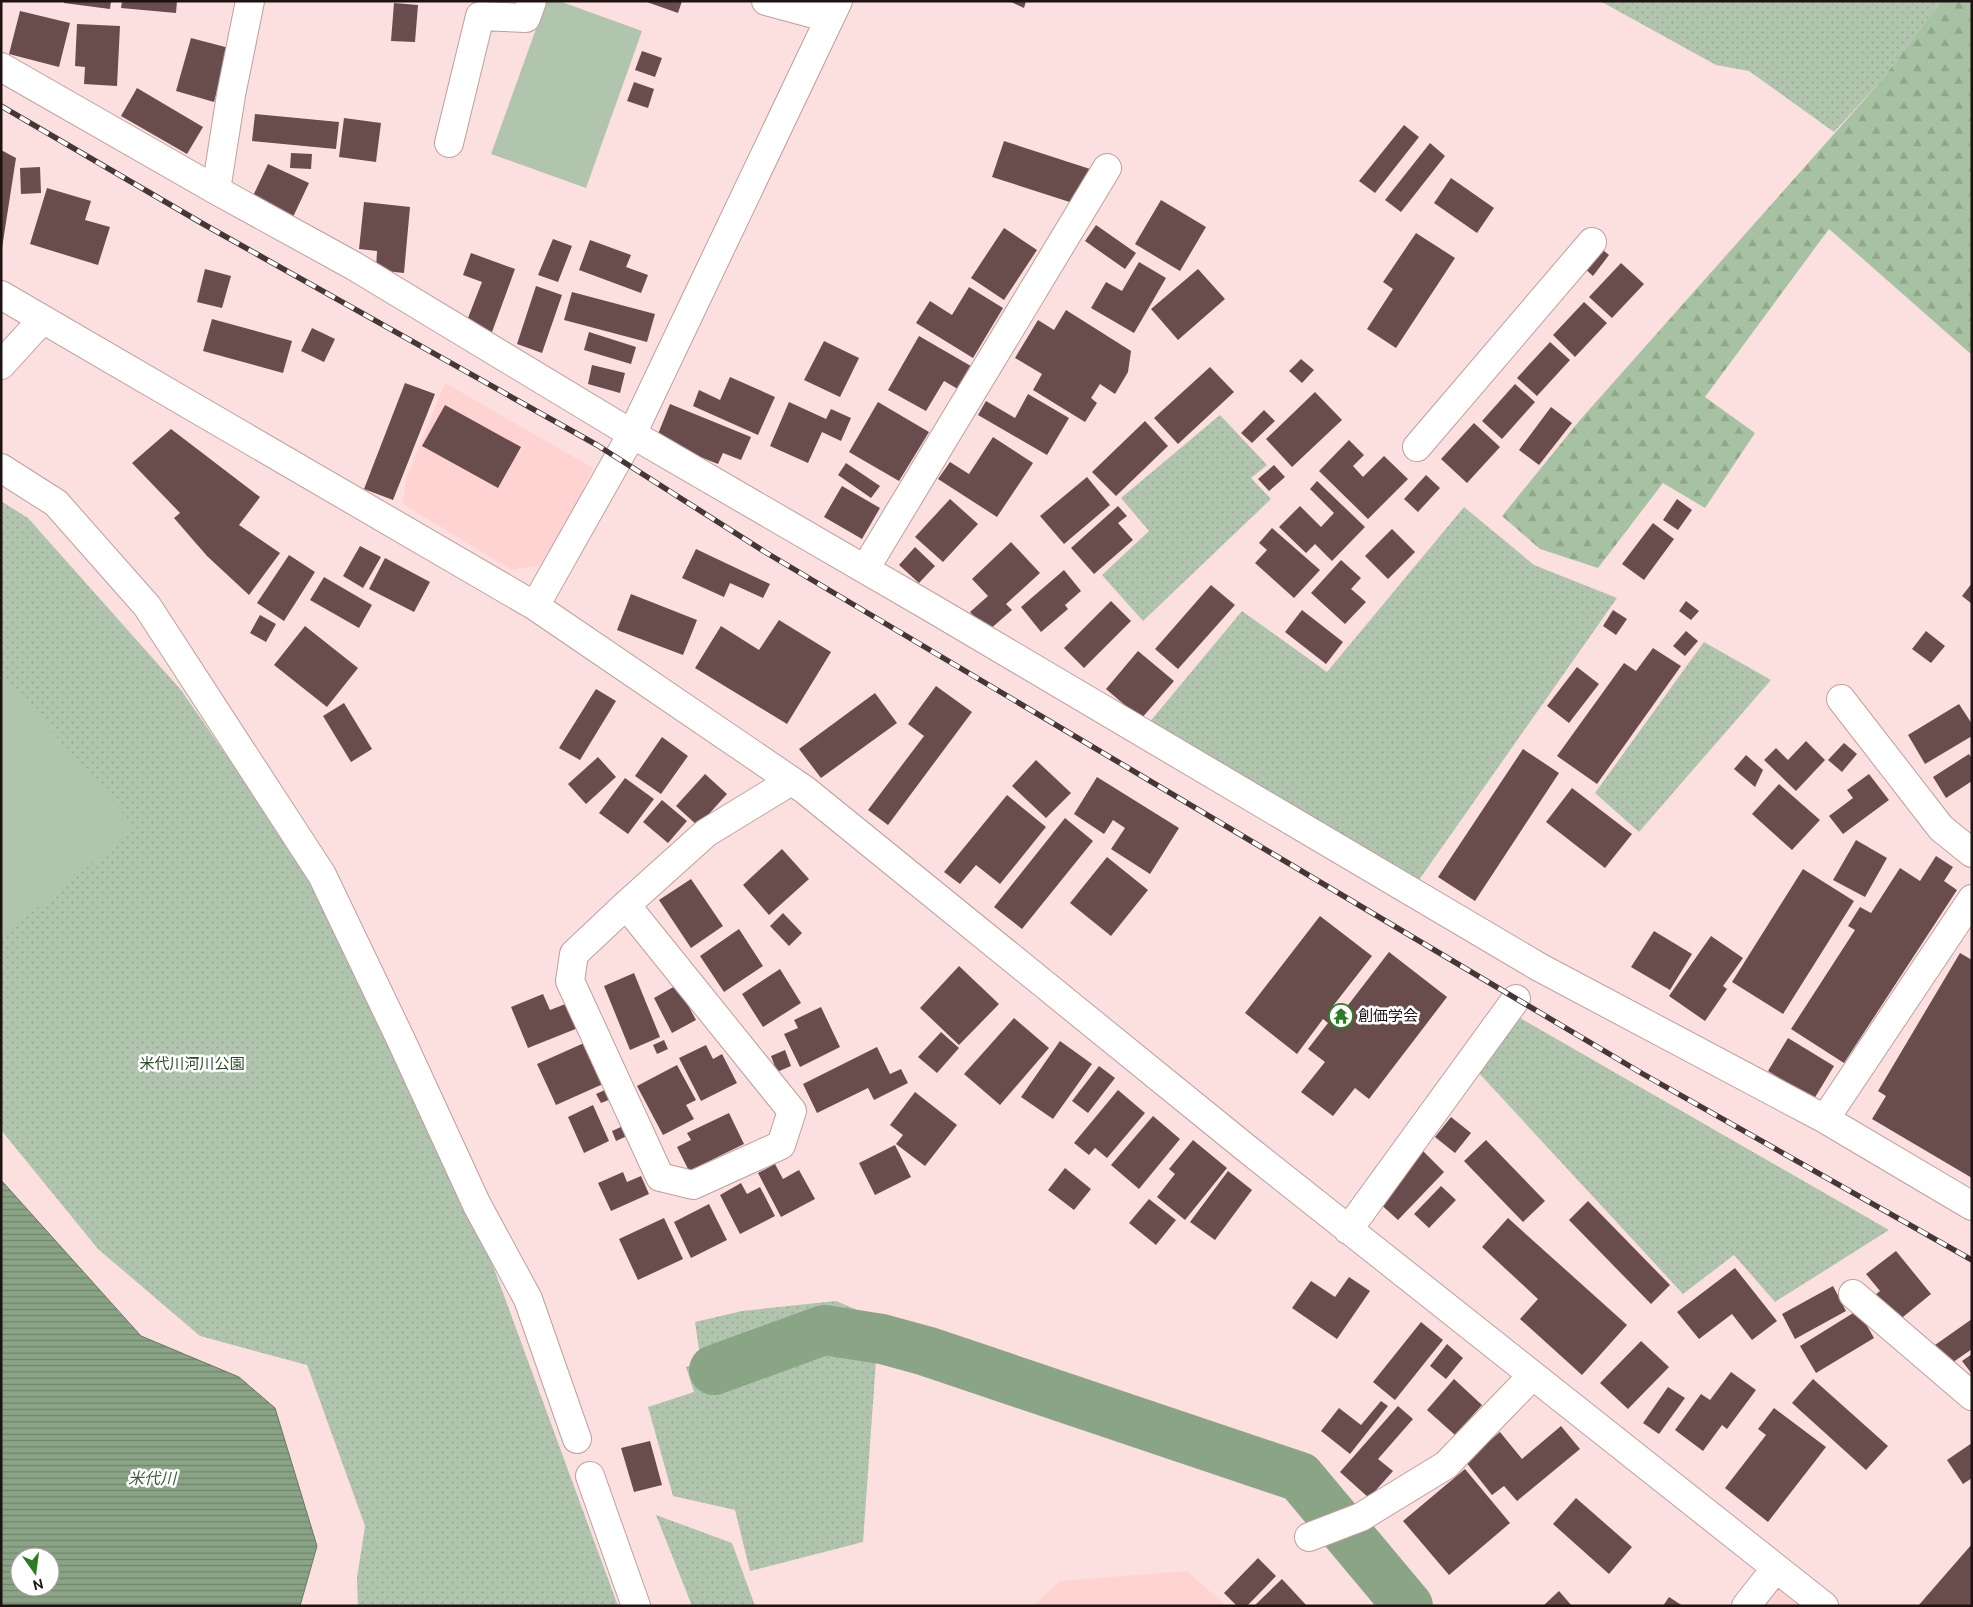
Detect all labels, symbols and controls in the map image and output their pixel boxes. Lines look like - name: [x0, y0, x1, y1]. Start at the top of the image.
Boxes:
- temple icon: 創価学会: [1328, 1003, 1354, 1029]
- place label: 創価学会: [1358, 1007, 1418, 1024]
- park label: 米代川河川公園: [139, 1055, 245, 1072]
- water label: 米代川: [128, 1469, 178, 1487]
- north arrow: [10, 1547, 60, 1597]
- text: N: [31, 1576, 45, 1594]

